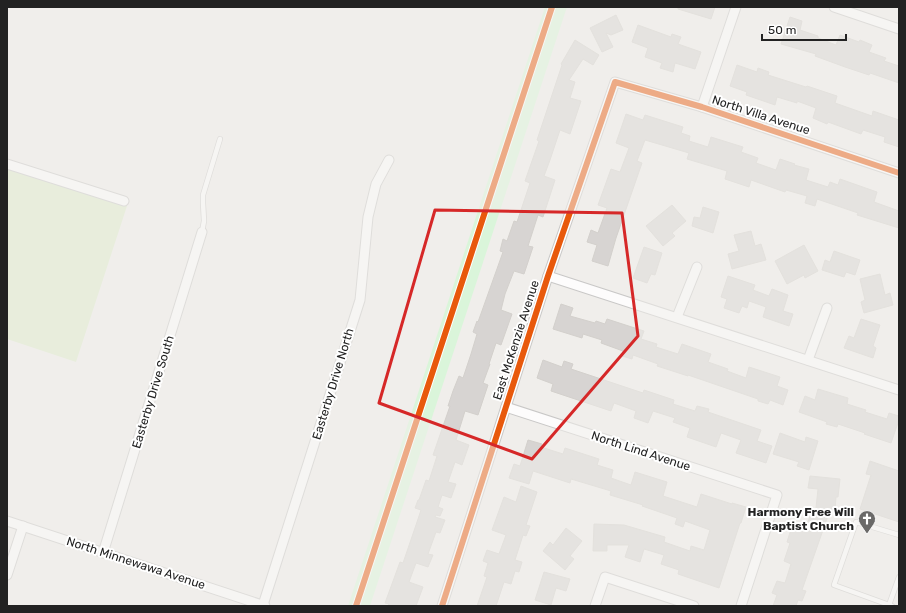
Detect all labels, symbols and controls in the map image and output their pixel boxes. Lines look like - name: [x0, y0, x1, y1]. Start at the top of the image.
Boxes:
- scale bar: [762, 16, 846, 42]
- text: 50 m: [768, 23, 796, 37]
- street label: North Villa Avenue: [710, 93, 812, 138]
- street label: East McKenzie Avenue: [490, 278, 542, 402]
- street label: Easterby Drive North: [309, 327, 357, 441]
- street label: Easterby Drive South: [129, 334, 177, 450]
- street label: North Lind Avenue: [590, 428, 693, 474]
- place label: Harmony Free Will Baptist Church: [748, 505, 854, 533]
- church icon: Harmony Free Will Baptist Church: [857, 509, 877, 534]
- street label: North Minnewawa Avenue: [65, 534, 207, 592]

